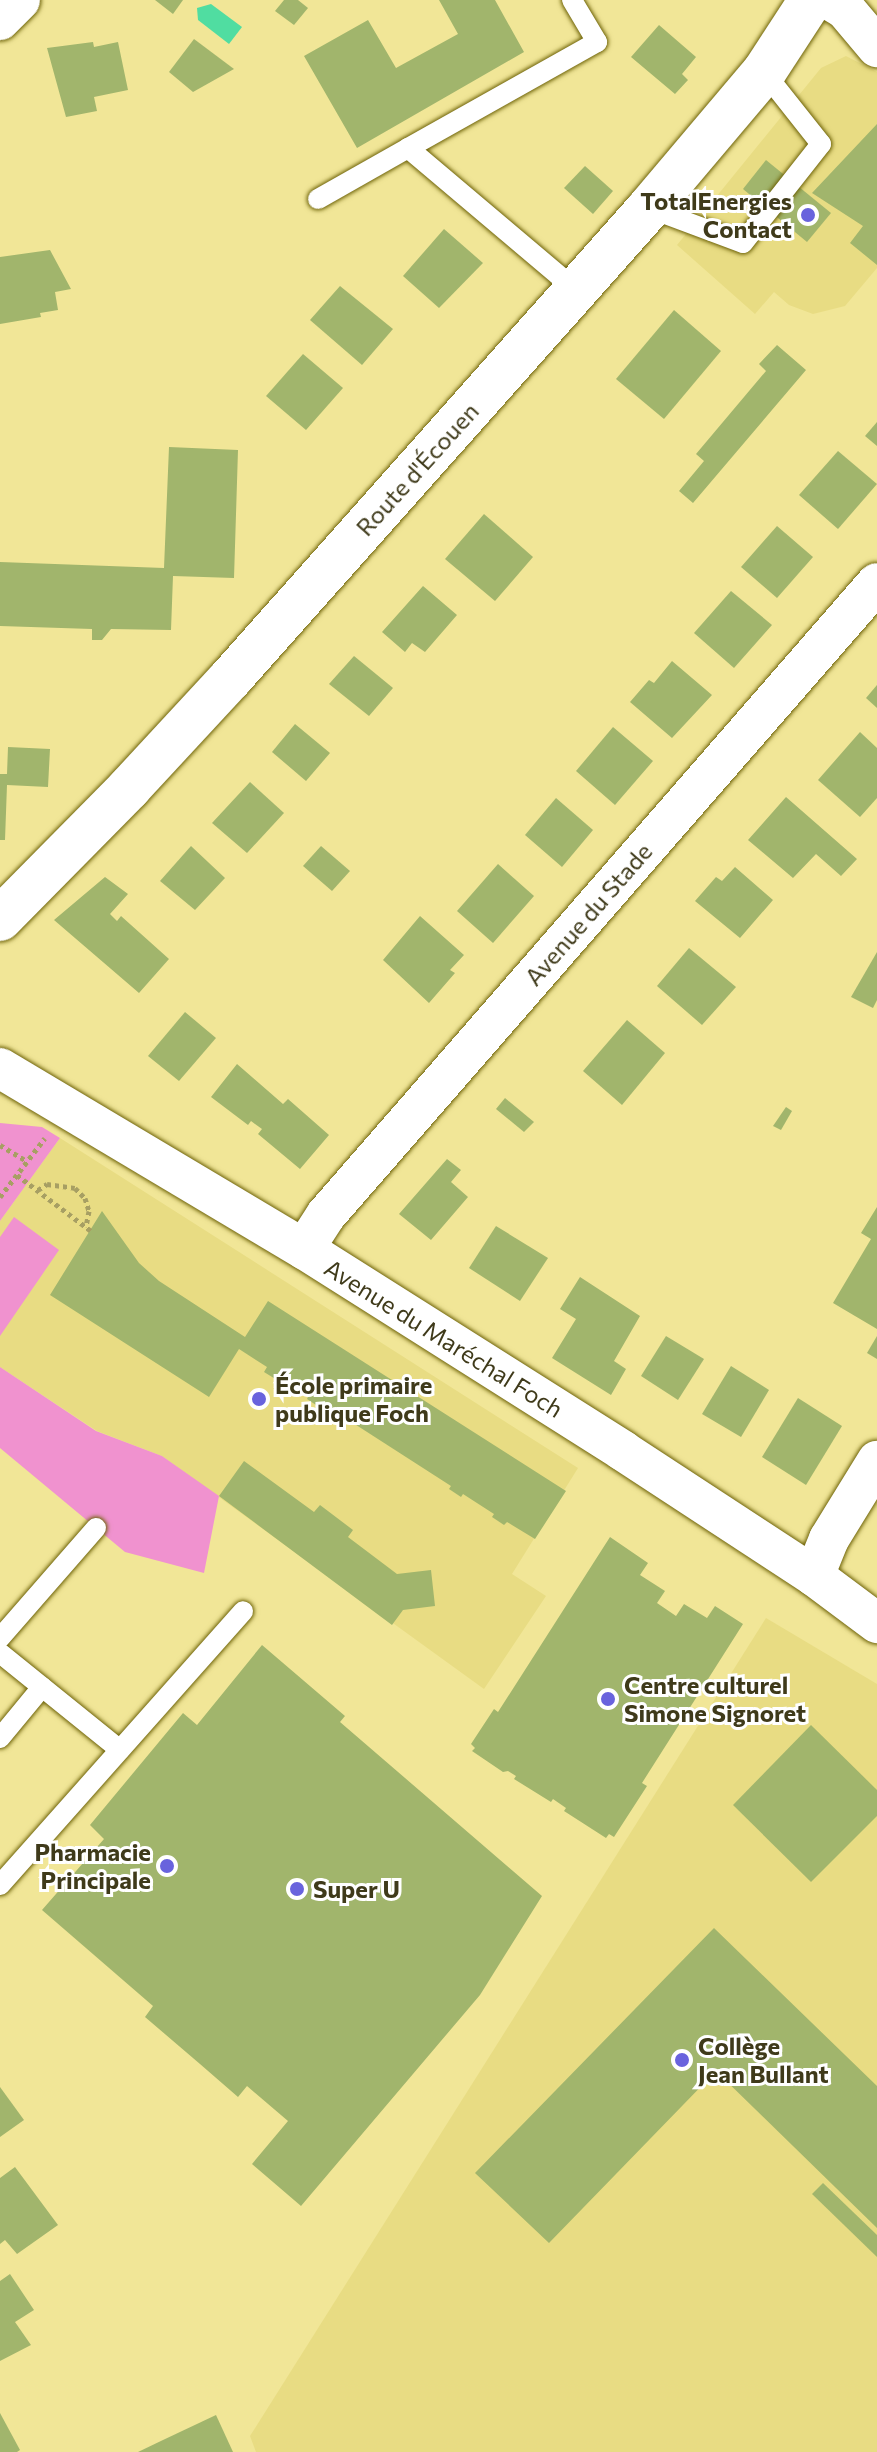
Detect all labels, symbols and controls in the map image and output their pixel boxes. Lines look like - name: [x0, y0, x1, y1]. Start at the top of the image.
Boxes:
- place label: TotalEnergies Contact: [640, 187, 792, 243]
- marker: TotalEnergies Contact: [799, 206, 817, 224]
- street label: Route d'Écouen: [350, 397, 484, 541]
- street label: Avenue du Stade: [518, 837, 658, 991]
- street label: Avenue du Maréchal Foch: [319, 1253, 569, 1423]
- place label: École primaire publique Foch: [275, 1371, 432, 1427]
- marker: École primaire publique Foch: [250, 1390, 268, 1408]
- place label: Centre culturel Simone Signoret: [624, 1671, 806, 1727]
- marker: Centre culturel Simone Signoret: [599, 1690, 617, 1708]
- place label: Pharmacie Principale: [34, 1838, 151, 1894]
- marker: Pharmacie Principale: [158, 1857, 176, 1875]
- place label: Super U: [313, 1875, 400, 1903]
- marker: Super U: [288, 1880, 306, 1898]
- place label: Collège Jean Bullant: [698, 2032, 829, 2088]
- marker: Collège Jean Bullant: [673, 2051, 691, 2069]

